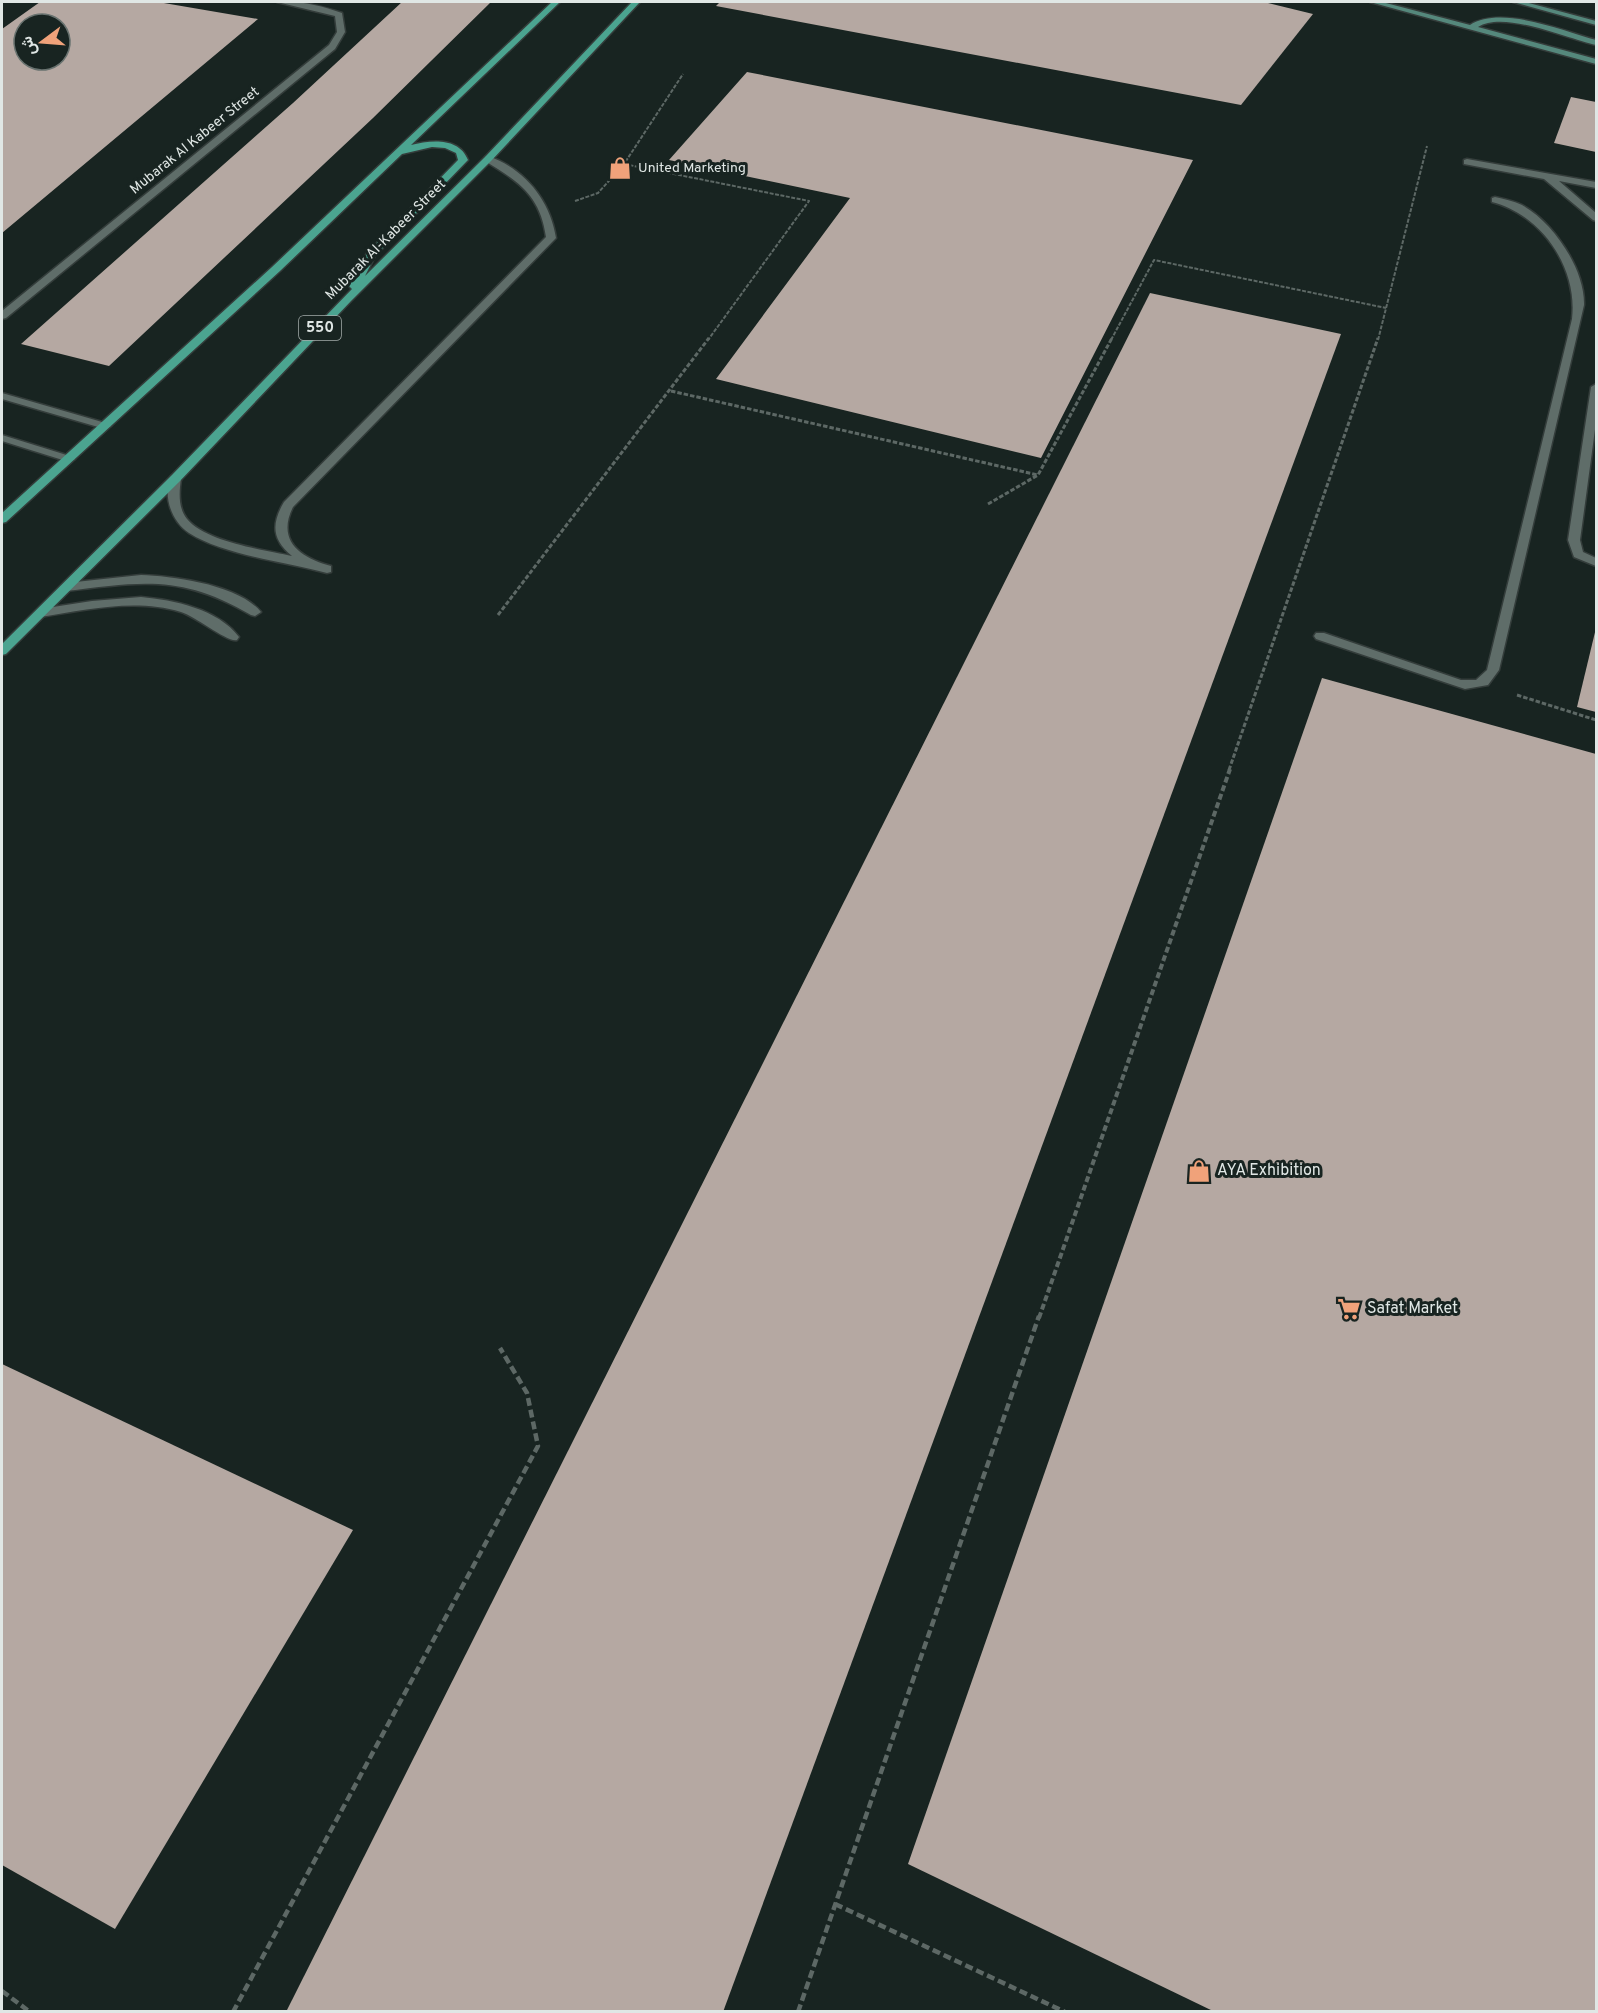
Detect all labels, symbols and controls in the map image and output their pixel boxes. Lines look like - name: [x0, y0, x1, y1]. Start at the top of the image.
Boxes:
- north arrow: [12, 12, 72, 72]
- text: ش: [17, 34, 42, 58]
- street label: Mubarak Al Kabeer Street: [127, 84, 263, 198]
- shop icon: United Marketing: [607, 155, 633, 181]
- place label: United Marketing: [638, 160, 746, 177]
- street label: Mubarak Al-Kabeer Street: [322, 176, 450, 304]
- road number: 550: [299, 316, 341, 340]
- shop icon: AYA Exhibition: [1186, 1158, 1212, 1184]
- place label: AYA Exhibition: [1217, 1161, 1321, 1181]
- supermarket icon: Safat Market: [1336, 1296, 1362, 1322]
- place label: Safat Market: [1367, 1299, 1458, 1319]

